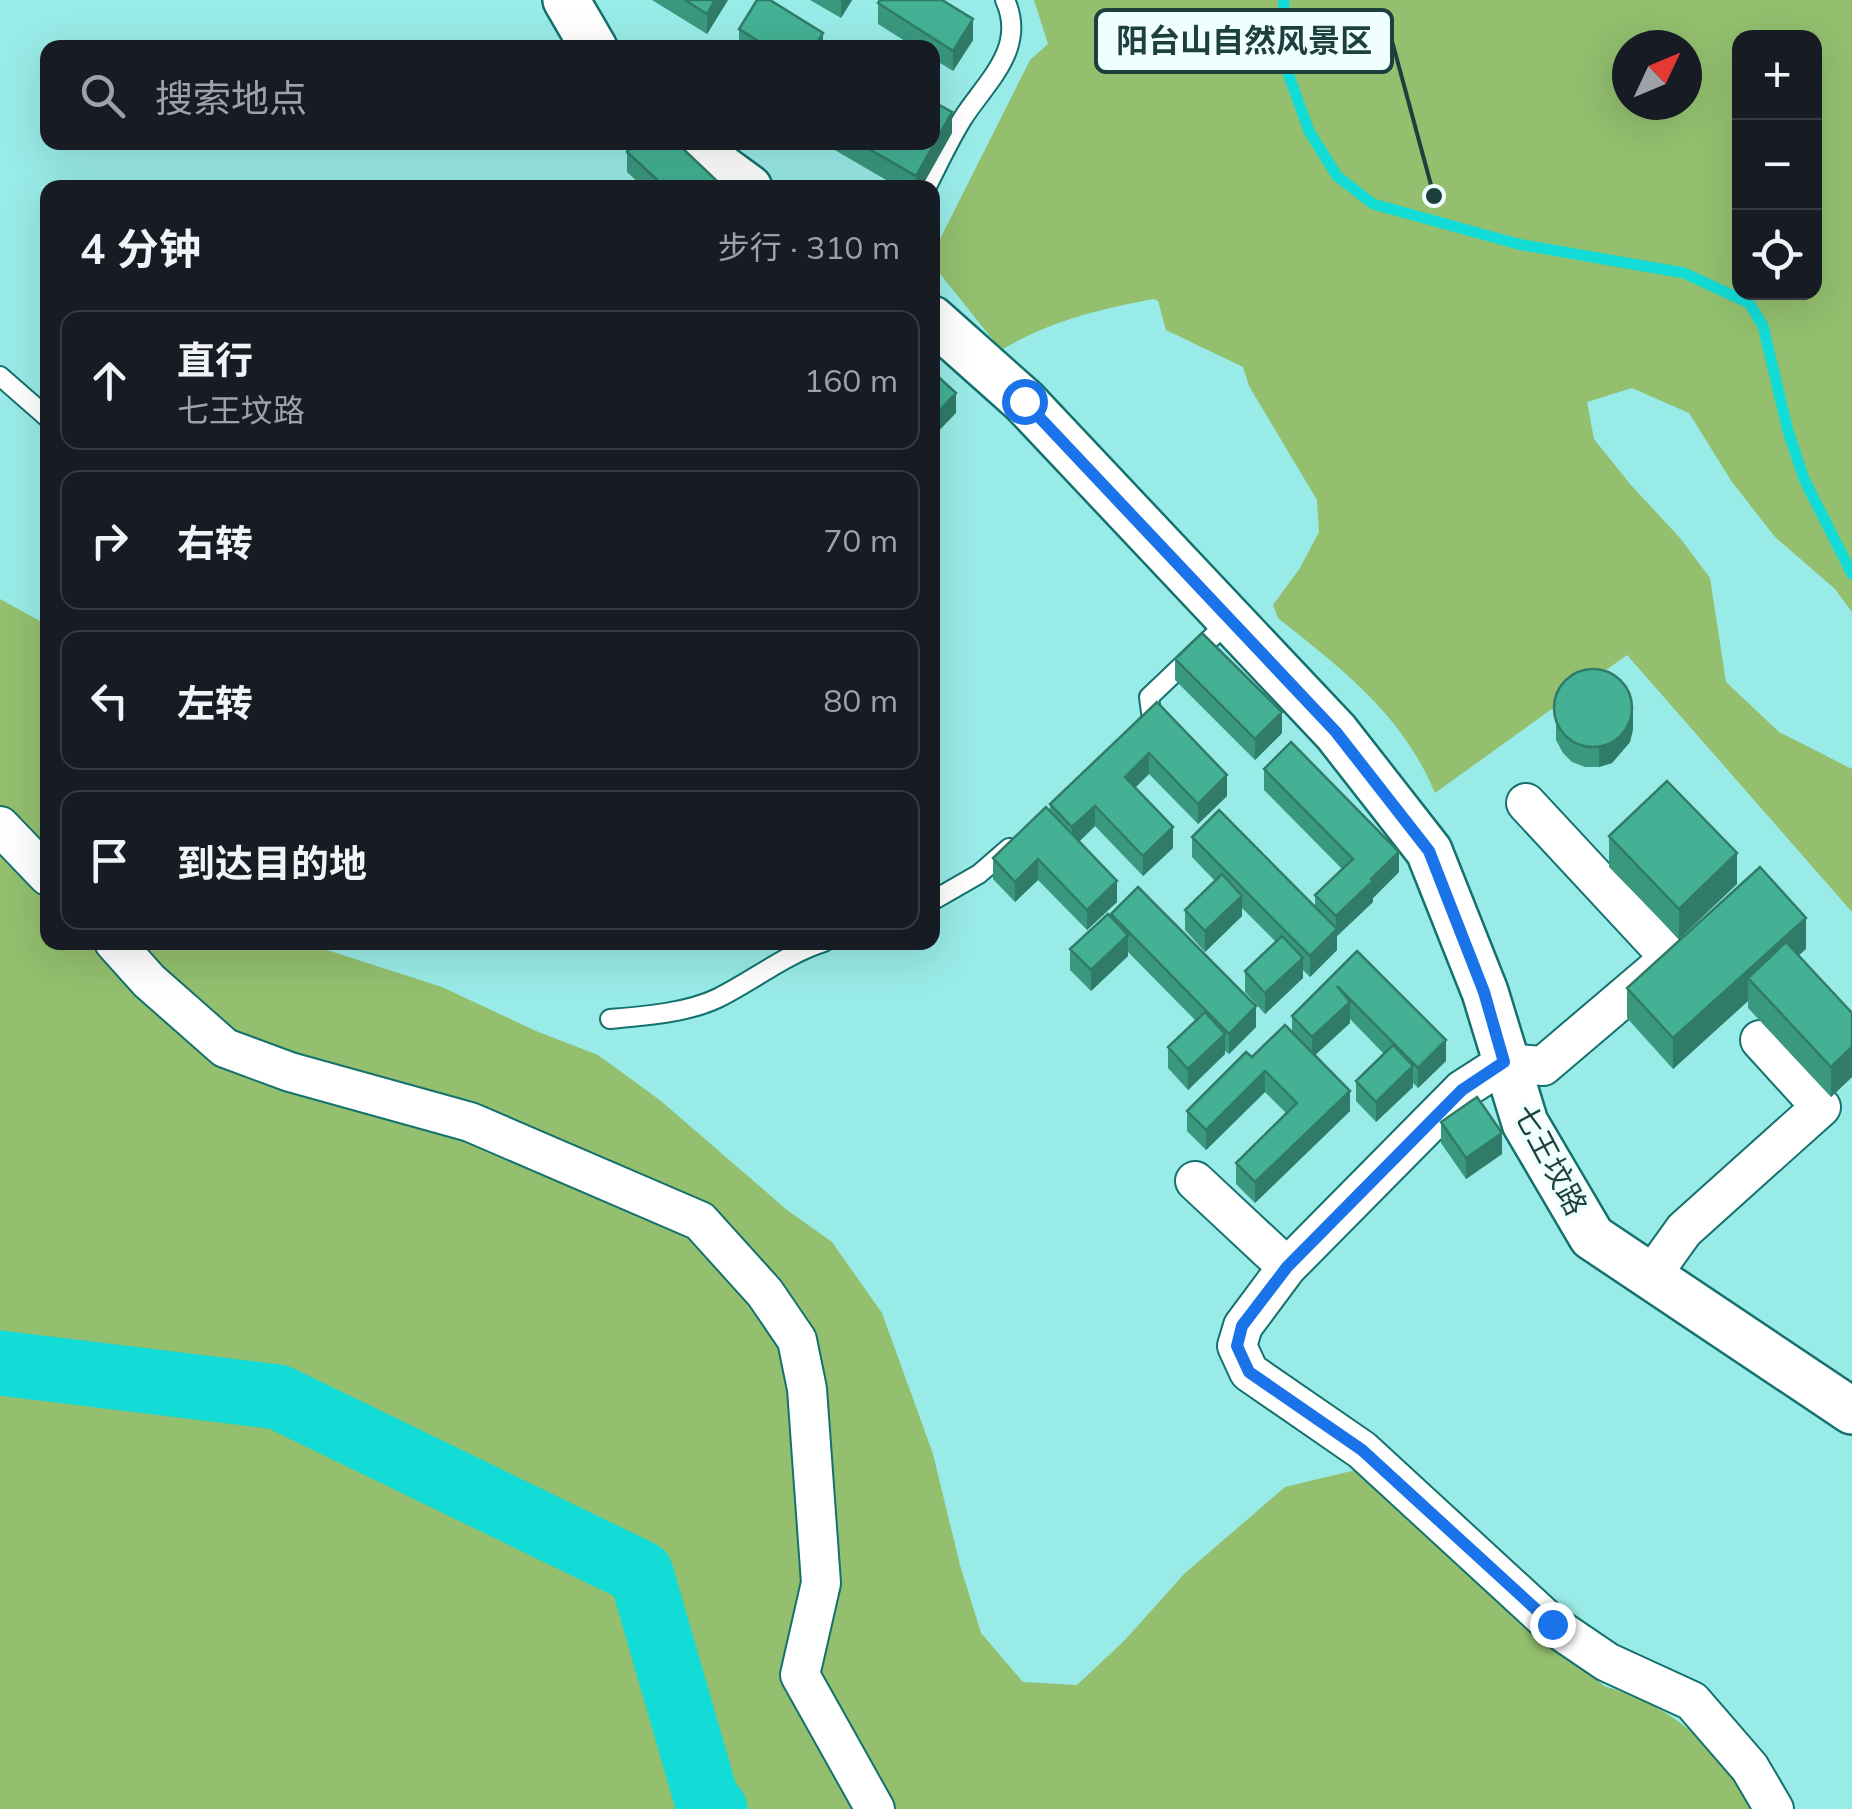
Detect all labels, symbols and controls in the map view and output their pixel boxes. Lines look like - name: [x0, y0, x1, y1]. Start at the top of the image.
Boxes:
- callout: 阳台山自然风景区: [1096, 10, 1392, 72]
- text: 阳台山自然风景区: [1116, 20, 1372, 60]
- north arrow: [1612, 30, 1702, 120]
- map controls: [1732, 30, 1822, 300]
- button: +: [1732, 30, 1822, 120]
- search box: [40, 40, 940, 150]
- icon: search: [75, 68, 130, 123]
- text: 搜索地点: [155, 74, 307, 122]
- button: −: [1732, 120, 1822, 210]
- button: locate: [1732, 210, 1822, 300]
- text: 4 分钟: [80, 222, 201, 275]
- text: 步行 · 310 m: [718, 227, 900, 267]
- text: 直行: [177, 336, 253, 384]
- icon: ahead: [82, 353, 137, 408]
- text: 160 m: [804, 360, 898, 400]
- route start: [1002, 379, 1048, 425]
- text: 七王坟路: [177, 390, 305, 430]
- icon: right: [82, 513, 137, 568]
- text: 右转: [177, 519, 253, 567]
- text: 70 m: [823, 520, 898, 560]
- icon: left: [82, 673, 137, 728]
- text: 左转: [177, 679, 253, 727]
- text: 80 m: [823, 680, 898, 720]
- icon: arrive: [82, 833, 137, 888]
- text: 到达目的地: [177, 839, 367, 887]
- street label: 七王坟路: [1506, 1098, 1596, 1221]
- route end: [1530, 1602, 1576, 1648]

